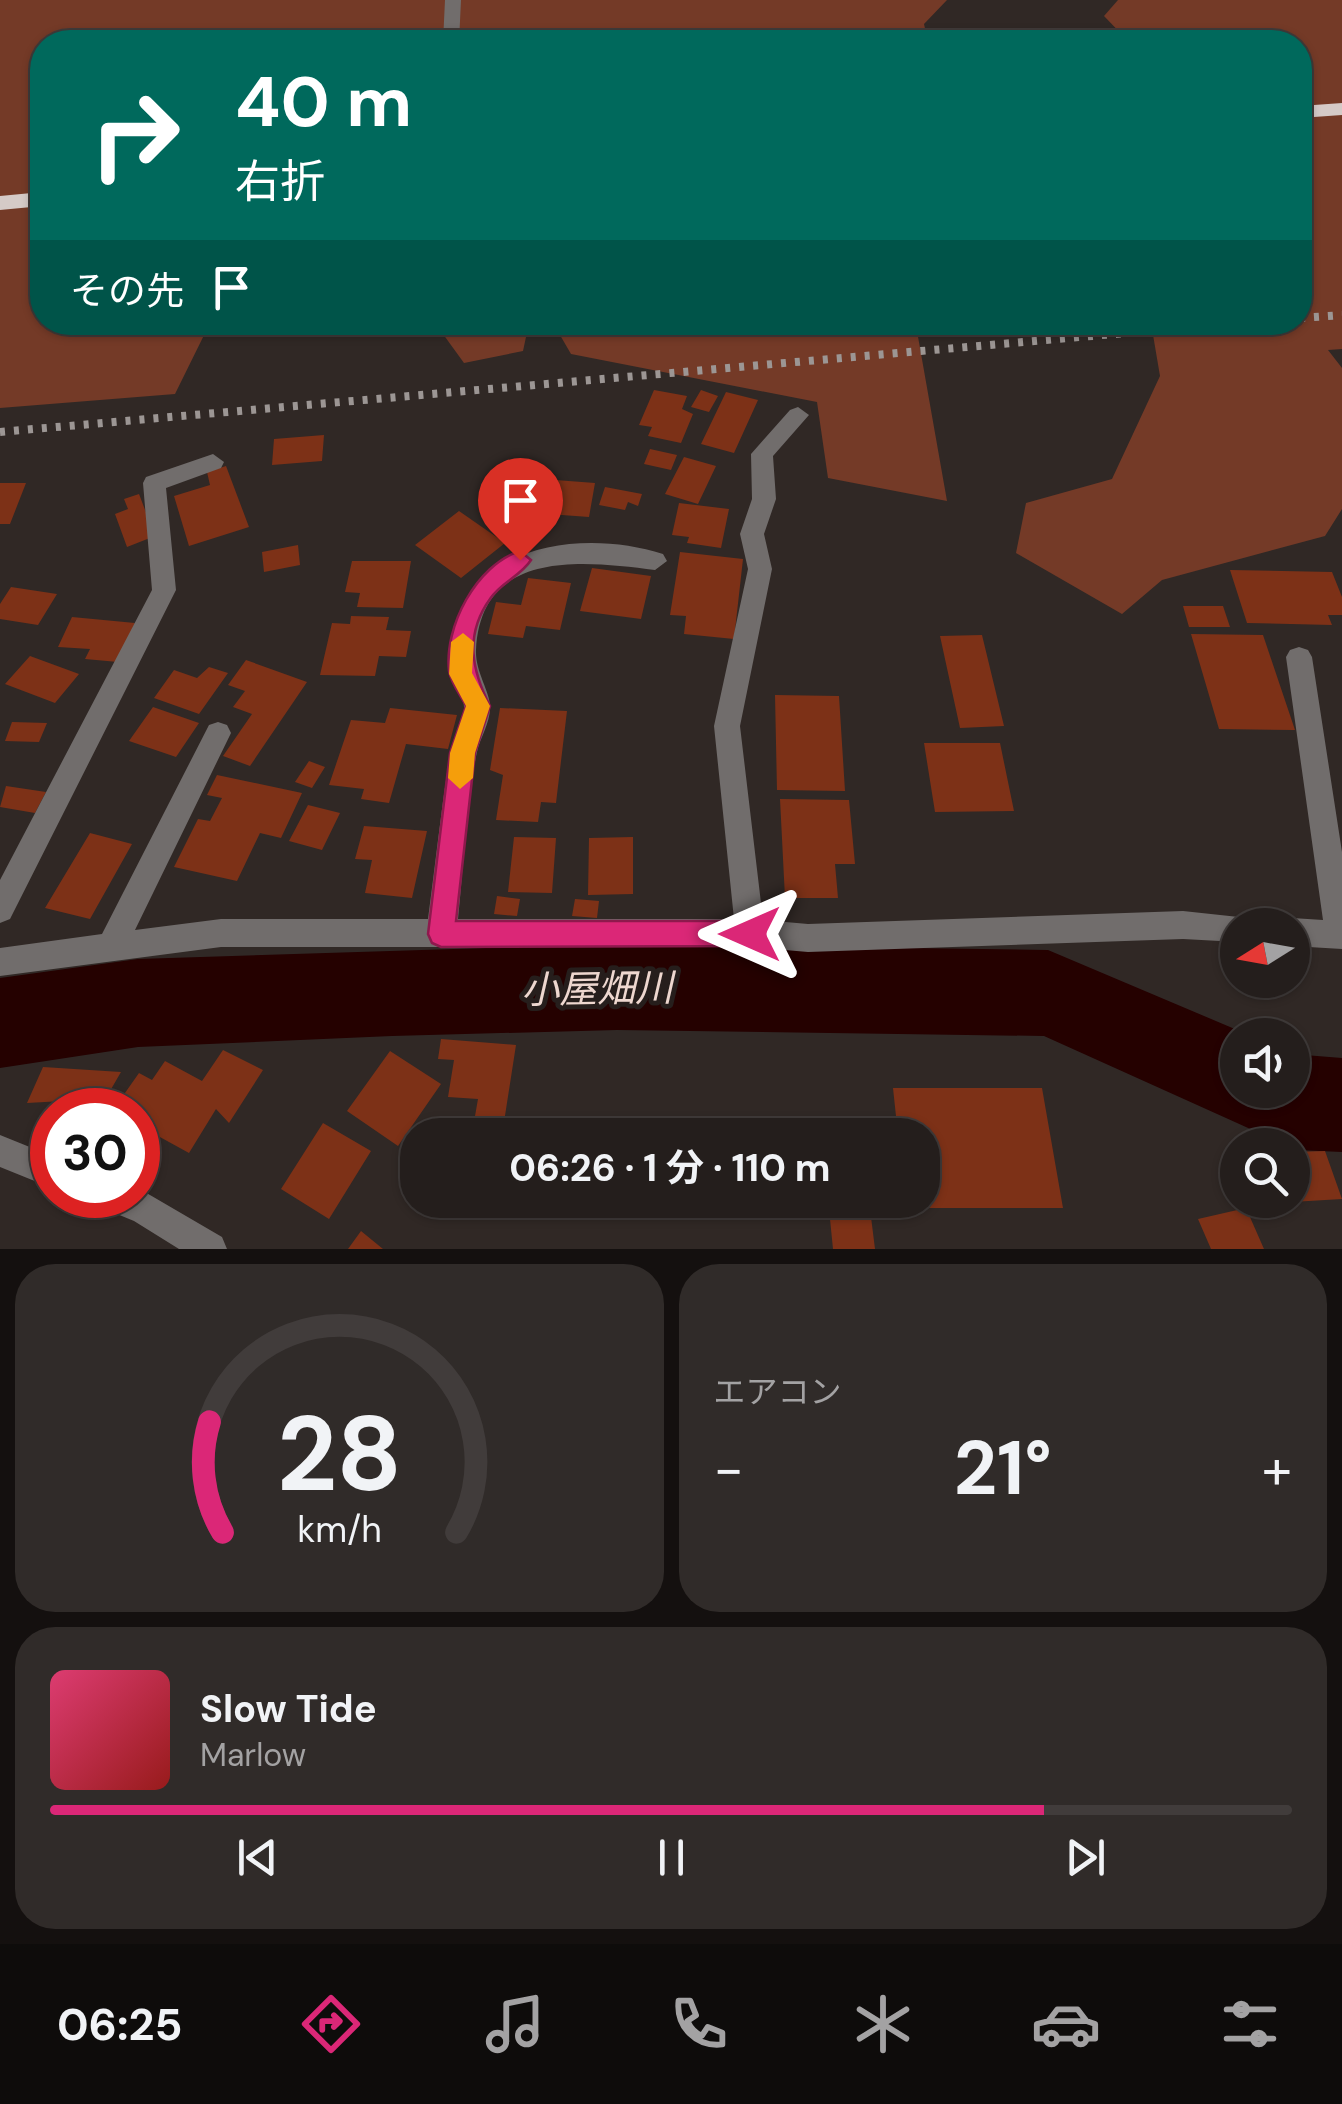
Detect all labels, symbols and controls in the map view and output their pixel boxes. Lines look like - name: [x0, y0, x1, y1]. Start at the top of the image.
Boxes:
- text: 40 m: [235, 57, 412, 148]
- icon: right: [70, 70, 200, 200]
- text: 右折: [235, 152, 325, 211]
- icon: arrive: [204, 260, 259, 315]
- text: その先: [70, 266, 184, 316]
- pin: [478, 458, 563, 561]
- icon: arrive: [493, 473, 548, 528]
- position arrow: [698, 882, 802, 986]
- north arrow: [1220, 908, 1310, 998]
- map controls: [1220, 908, 1310, 1218]
- water label: 小屋畑川: [521, 963, 677, 1015]
- button: sound: [1220, 1018, 1310, 1108]
- speed limit sign: 30: [30, 1088, 160, 1218]
- button: search: [1220, 1128, 1310, 1218]
- text: 06:26 · 1 分 · 110 m: [509, 1143, 831, 1193]
- text: エアコン: [714, 1371, 842, 1413]
- text: 28: [277, 1387, 402, 1522]
- text: 21°: [954, 1420, 1052, 1517]
- text: −: [714, 1433, 744, 1505]
- text: +: [1262, 1433, 1292, 1505]
- text: km/h: [297, 1507, 381, 1553]
- text: Slow Tide: [200, 1684, 377, 1734]
- text: Marlow: [200, 1734, 306, 1776]
- icon: previous: [230, 1830, 285, 1885]
- icon: pause: [644, 1830, 699, 1885]
- icon: next: [1058, 1830, 1113, 1885]
- icon: directions: [296, 1989, 366, 2059]
- icon: music: [480, 1989, 550, 2059]
- icon: phone: [664, 1989, 734, 2059]
- icon: climate: [848, 1989, 918, 2059]
- icon: car: [1031, 1989, 1101, 2059]
- icon: filters: [1215, 1989, 1285, 2059]
- text: 06:25: [57, 1995, 182, 2054]

